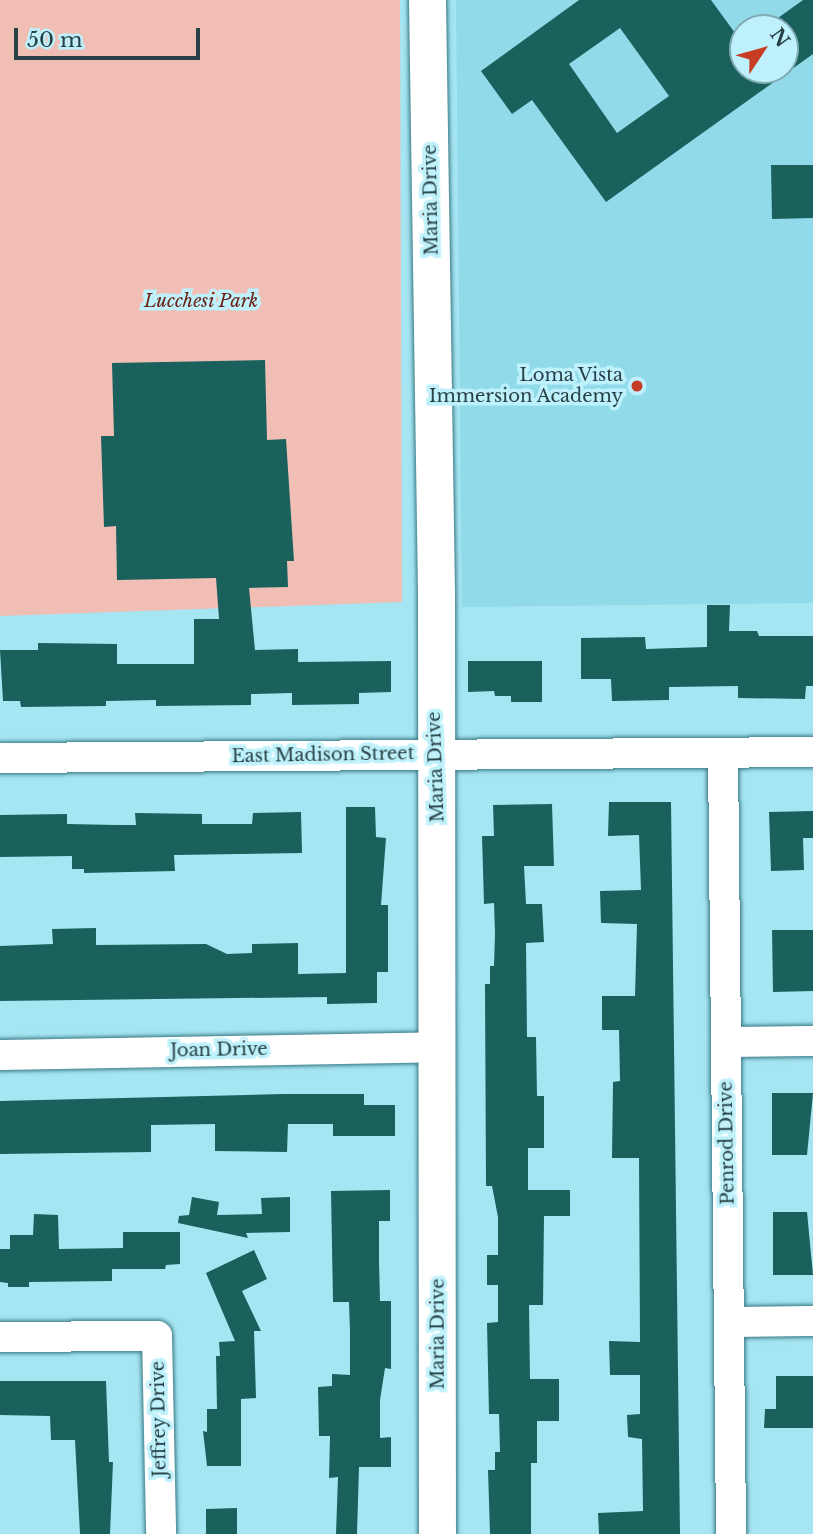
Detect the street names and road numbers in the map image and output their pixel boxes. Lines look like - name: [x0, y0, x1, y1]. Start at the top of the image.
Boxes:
- street label: Maria Drive: [419, 144, 443, 256]
- street label: Maria Drive: [423, 711, 449, 823]
- street label: East Madison Street: [231, 743, 415, 767]
- street label: Joan Drive: [170, 1038, 268, 1062]
- street label: Penrod Drive: [715, 1081, 739, 1205]
- street label: Maria Drive: [427, 1279, 449, 1389]
- street label: Jeffrey Drive: [147, 1360, 171, 1478]

